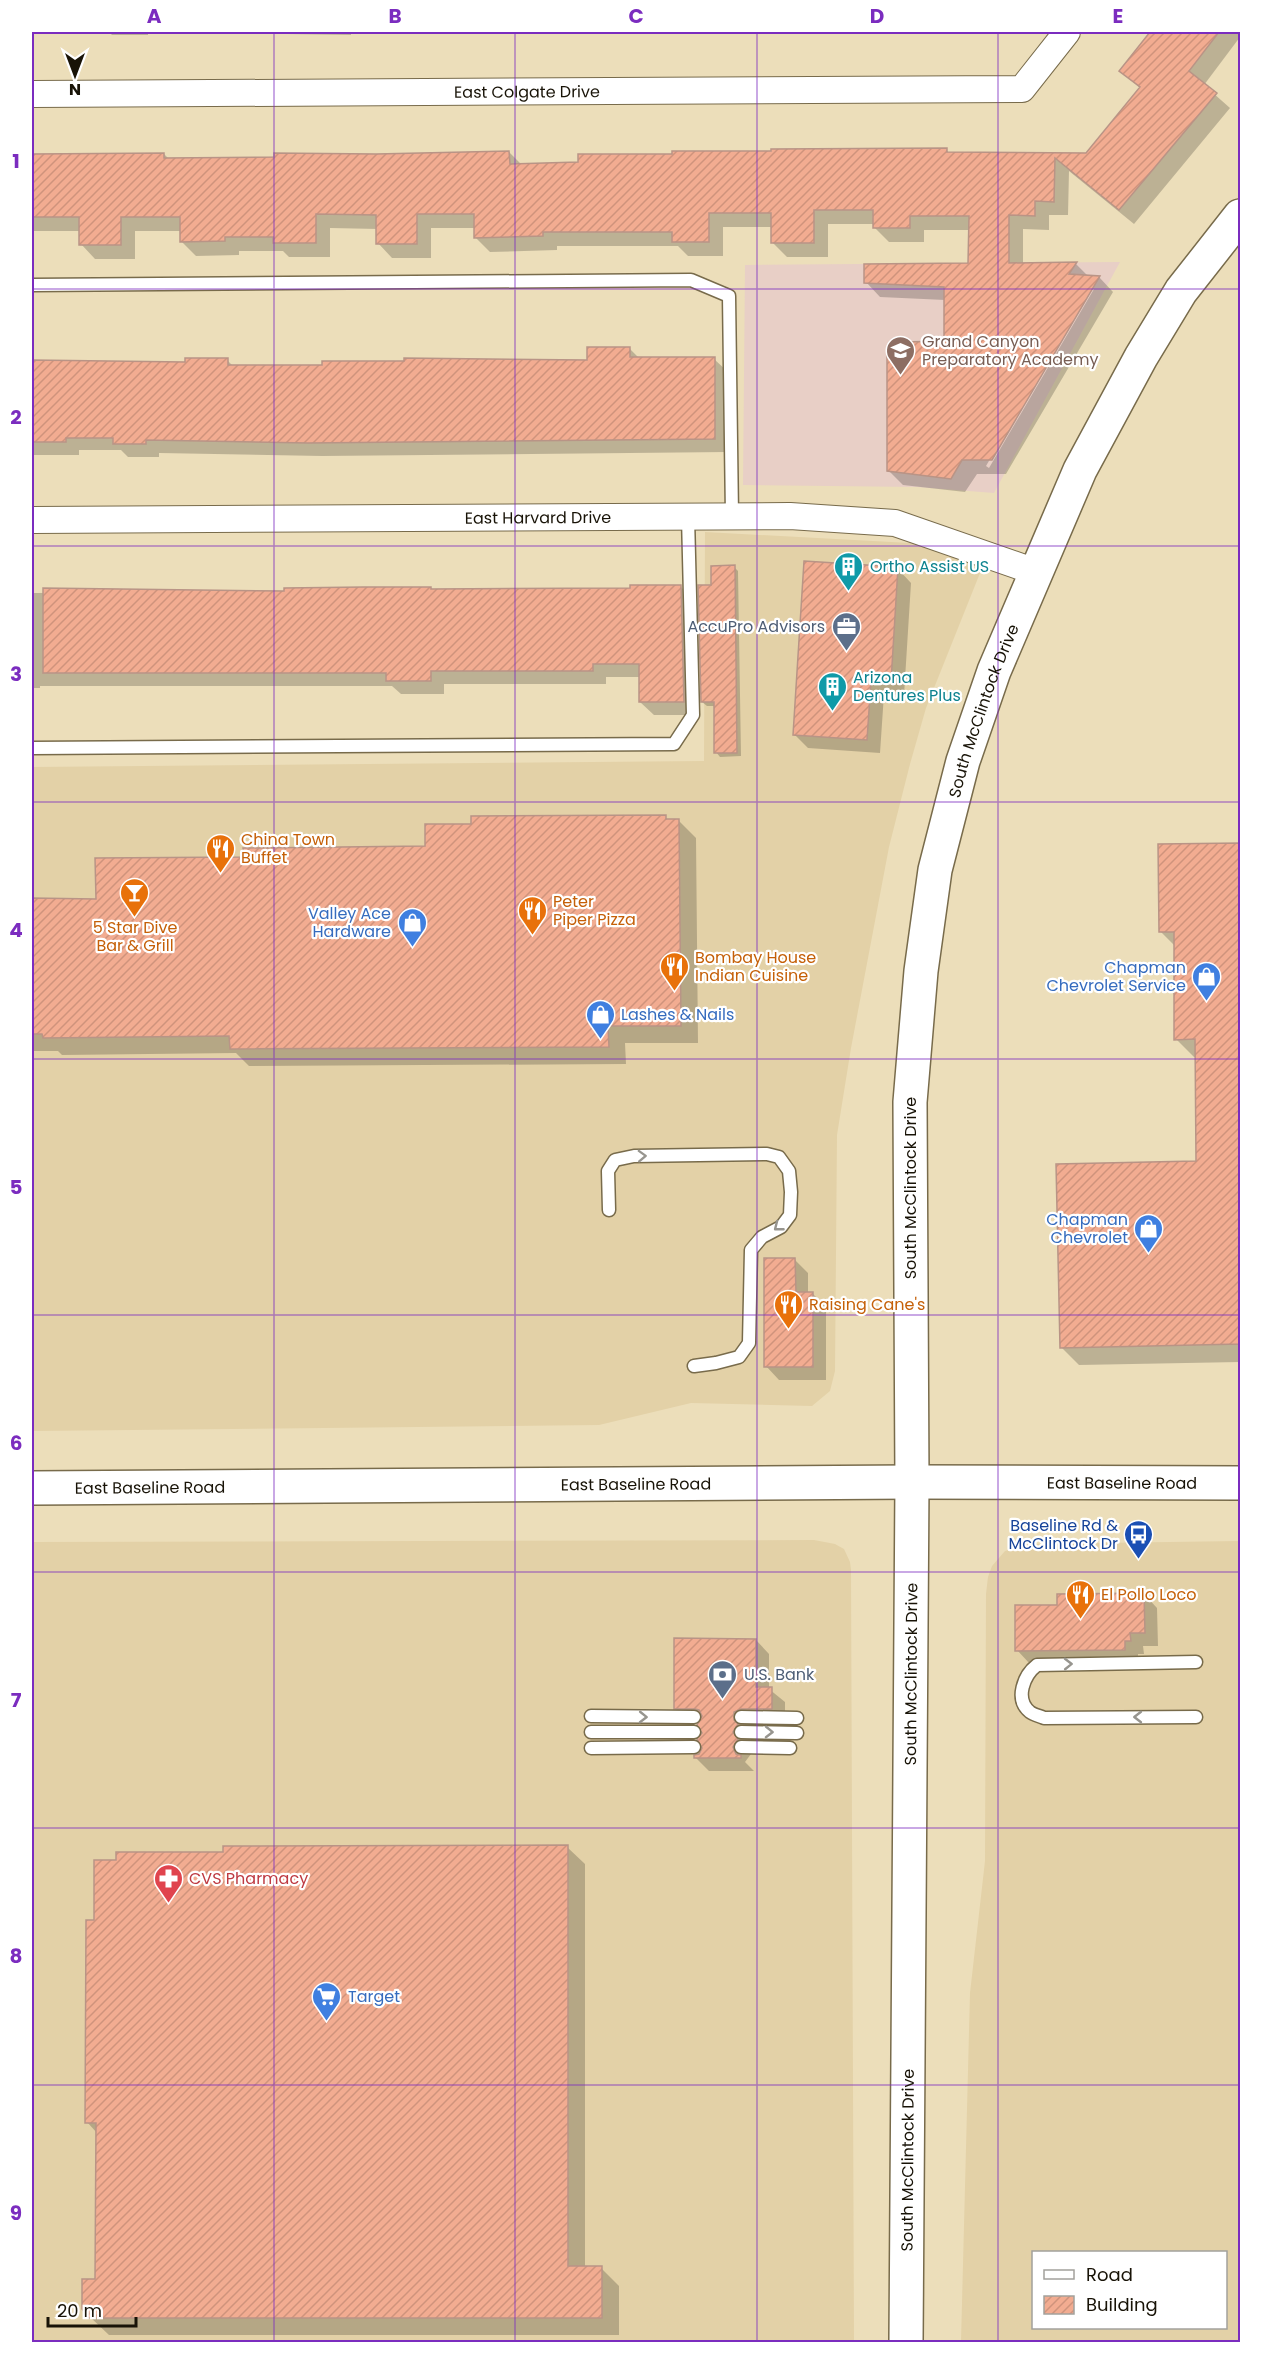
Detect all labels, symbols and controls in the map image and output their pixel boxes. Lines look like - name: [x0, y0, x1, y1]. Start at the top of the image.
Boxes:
- text: A: [147, 2, 162, 30]
- text: B: [388, 2, 402, 30]
- text: C: [628, 2, 644, 30]
- text: D: [870, 2, 884, 30]
- text: E: [1113, 2, 1123, 30]
- north arrow: [45, 45, 105, 105]
- text: N: [69, 78, 81, 101]
- street label: East Colgate Drive: [454, 80, 600, 103]
- text: 1: [12, 147, 20, 175]
- place label: Grand Canyon Preparatory Academy: [922, 330, 1098, 371]
- school or university icon: Grand Canyon Preparatory Academy: [885, 334, 917, 376]
- text: 2: [10, 403, 22, 431]
- street label: East Harvard Drive: [465, 505, 611, 529]
- building icon: Ortho Assist US: [833, 550, 865, 592]
- place label: Ortho Assist US: [870, 555, 989, 578]
- office icon: AccuPro Advisors: [830, 610, 862, 652]
- place label: AccuPro Advisors: [687, 615, 825, 638]
- street label: South McClintock Drive: [943, 620, 1024, 800]
- text: 3: [10, 660, 22, 688]
- place label: Arizona Dentures Plus: [853, 666, 961, 707]
- building icon: Arizona Dentures Plus: [816, 670, 848, 712]
- place label: China Town Buffet: [241, 828, 335, 869]
- restaurant icon: China Town Buffet: [204, 832, 236, 874]
- bar icon: 5 Star Dive Bar & Grill: [119, 876, 151, 918]
- place label: Peter Piper Pizza: [553, 890, 636, 931]
- restaurant icon: Peter Piper Pizza: [516, 894, 548, 936]
- place label: Valley Ace Hardware: [308, 902, 391, 943]
- shop icon: Valley Ace Hardware: [396, 906, 428, 948]
- text: 4: [9, 916, 23, 944]
- place label: 5 Star Dive Bar & Grill: [93, 916, 177, 957]
- place label: Bombay House Indian Cuisine: [695, 946, 816, 987]
- restaurant icon: Bombay House Indian Cuisine: [658, 950, 690, 992]
- place label: Chapman Chevrolet Service: [1047, 956, 1186, 997]
- shop icon: Chapman Chevrolet Service: [1191, 960, 1223, 1002]
- shop icon: Lashes & Nails: [584, 998, 616, 1040]
- place label: Lashes & Nails: [621, 1003, 734, 1026]
- street label: South McClintock Drive: [899, 1097, 922, 1279]
- one-way arrow: [637, 1149, 646, 1162]
- text: 5: [10, 1173, 23, 1201]
- place label: Chapman Chevrolet: [1046, 1208, 1128, 1249]
- shop icon: Chapman Chevrolet: [1133, 1212, 1165, 1254]
- one-way arrow: [774, 1220, 785, 1231]
- restaurant icon: Raising Cane's: [772, 1288, 804, 1330]
- place label: Raising Cane's: [809, 1293, 925, 1316]
- text: 6: [10, 1429, 22, 1457]
- street label: East Baseline Road: [1047, 1471, 1197, 1494]
- street label: East Baseline Road: [561, 1472, 711, 1496]
- street label: East Baseline Road: [75, 1475, 225, 1499]
- place label: Baseline Rd & McClintock Dr: [1008, 1514, 1118, 1555]
- bus stop icon: Baseline Rd & McClintock Dr: [1123, 1518, 1155, 1560]
- restaurant icon: El Pollo Loco: [1064, 1578, 1096, 1620]
- street label: South McClintock Drive: [899, 1583, 923, 1765]
- place label: El Pollo Loco: [1101, 1583, 1196, 1606]
- bank icon: U.S. Bank: [707, 1658, 739, 1700]
- one-way arrow: [1063, 1658, 1072, 1670]
- place label: U.S. Bank: [744, 1663, 815, 1686]
- text: 7: [11, 1686, 22, 1714]
- one-way arrow: [638, 1711, 647, 1723]
- one-way arrow: [1133, 1711, 1142, 1723]
- one-way arrow: [764, 1726, 773, 1738]
- pharmacy icon: CVS Pharmacy: [152, 1862, 184, 1904]
- place label: CVS Pharmacy: [189, 1867, 308, 1890]
- text: 8: [10, 1942, 22, 1970]
- supermarket icon: Target: [311, 1980, 343, 2022]
- place label: Target: [348, 1985, 400, 2008]
- street label: South McClintock Drive: [895, 2068, 919, 2251]
- text: 9: [10, 2199, 22, 2227]
- legend: [1032, 2251, 1227, 2329]
- text: Road: [1086, 2262, 1133, 2287]
- scale bar: [48, 2290, 136, 2328]
- text: Building: [1086, 2292, 1158, 2317]
- text: 20 m: [57, 2298, 102, 2323]

